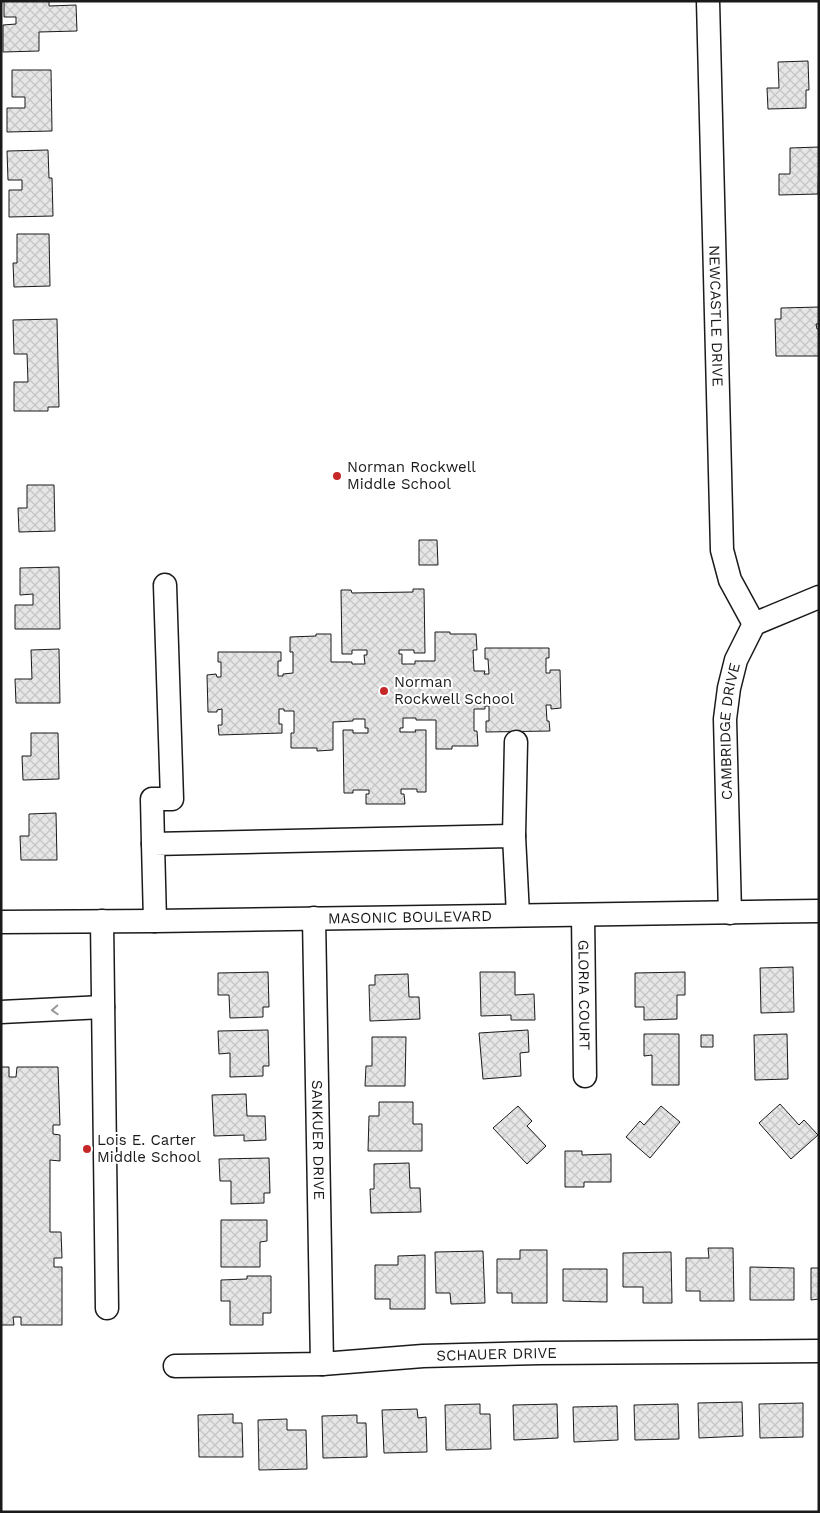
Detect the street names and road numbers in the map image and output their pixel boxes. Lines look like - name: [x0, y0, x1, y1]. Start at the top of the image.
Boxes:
- street label: NEWCASTLE DRIVE: [705, 245, 727, 387]
- street label: CAMBRIDGE DRIVE: [716, 661, 744, 800]
- street label: MASONIC BOULEVARD: [328, 907, 492, 927]
- street label: GLORIA COURT: [574, 940, 594, 1050]
- street label: SANKUER DRIVE: [308, 1080, 328, 1200]
- street label: SCHAUER DRIVE: [436, 1344, 557, 1365]

